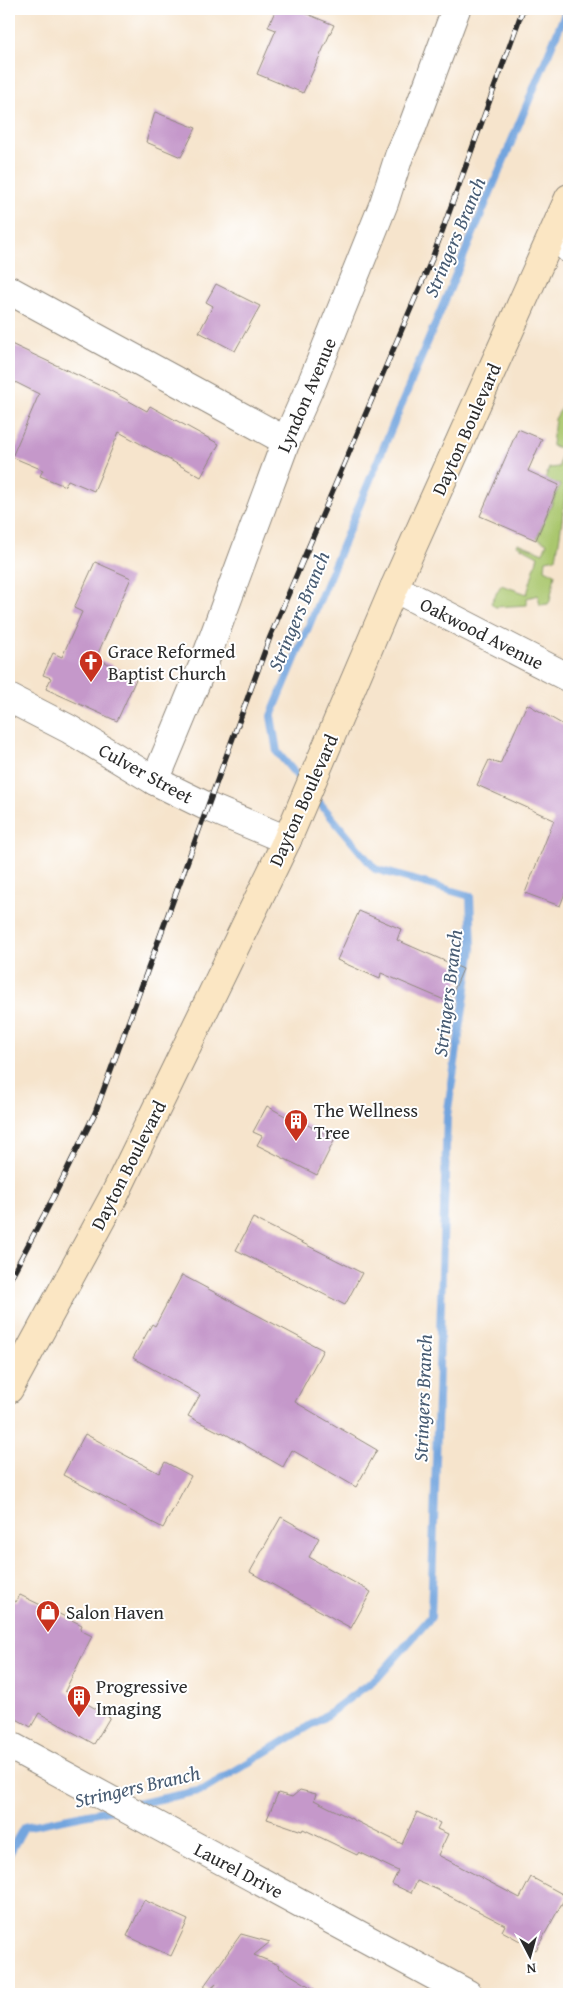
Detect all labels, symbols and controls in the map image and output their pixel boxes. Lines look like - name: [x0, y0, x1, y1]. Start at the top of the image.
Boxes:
- water label: Stringers Branch: [416, 172, 492, 302]
- street label: Lyndon Avenue: [269, 333, 343, 457]
- street label: Dayton Boulevard: [424, 358, 508, 500]
- water label: Stringers Branch: [260, 546, 336, 676]
- street label: Oakwood Avenue: [415, 590, 549, 676]
- place label: Grace Reformed Baptist Church: [108, 637, 236, 687]
- church icon: Grace Reformed Baptist Church: [78, 649, 104, 683]
- street label: Dayton Boulevard: [261, 729, 345, 871]
- street label: Culver Street: [94, 736, 198, 811]
- water label: Stringers Branch: [425, 928, 469, 1058]
- street label: Dayton Boulevard: [83, 1095, 173, 1235]
- place label: The Wellness Tree: [314, 1096, 418, 1146]
- building icon: The Wellness Tree: [283, 1108, 309, 1142]
- water label: Stringers Branch: [405, 1334, 439, 1462]
- place label: Salon Haven: [66, 1598, 164, 1626]
- shop icon: Salon Haven: [35, 1599, 61, 1633]
- place label: Progressive Imaging: [96, 1672, 188, 1722]
- building icon: Progressive Imaging: [66, 1684, 92, 1718]
- water label: Stringers Branch: [71, 1757, 203, 1815]
- street label: Laurel Drive: [190, 1835, 289, 1905]
- north arrow: [506, 1930, 556, 1980]
- text: N: [525, 1958, 537, 1979]

